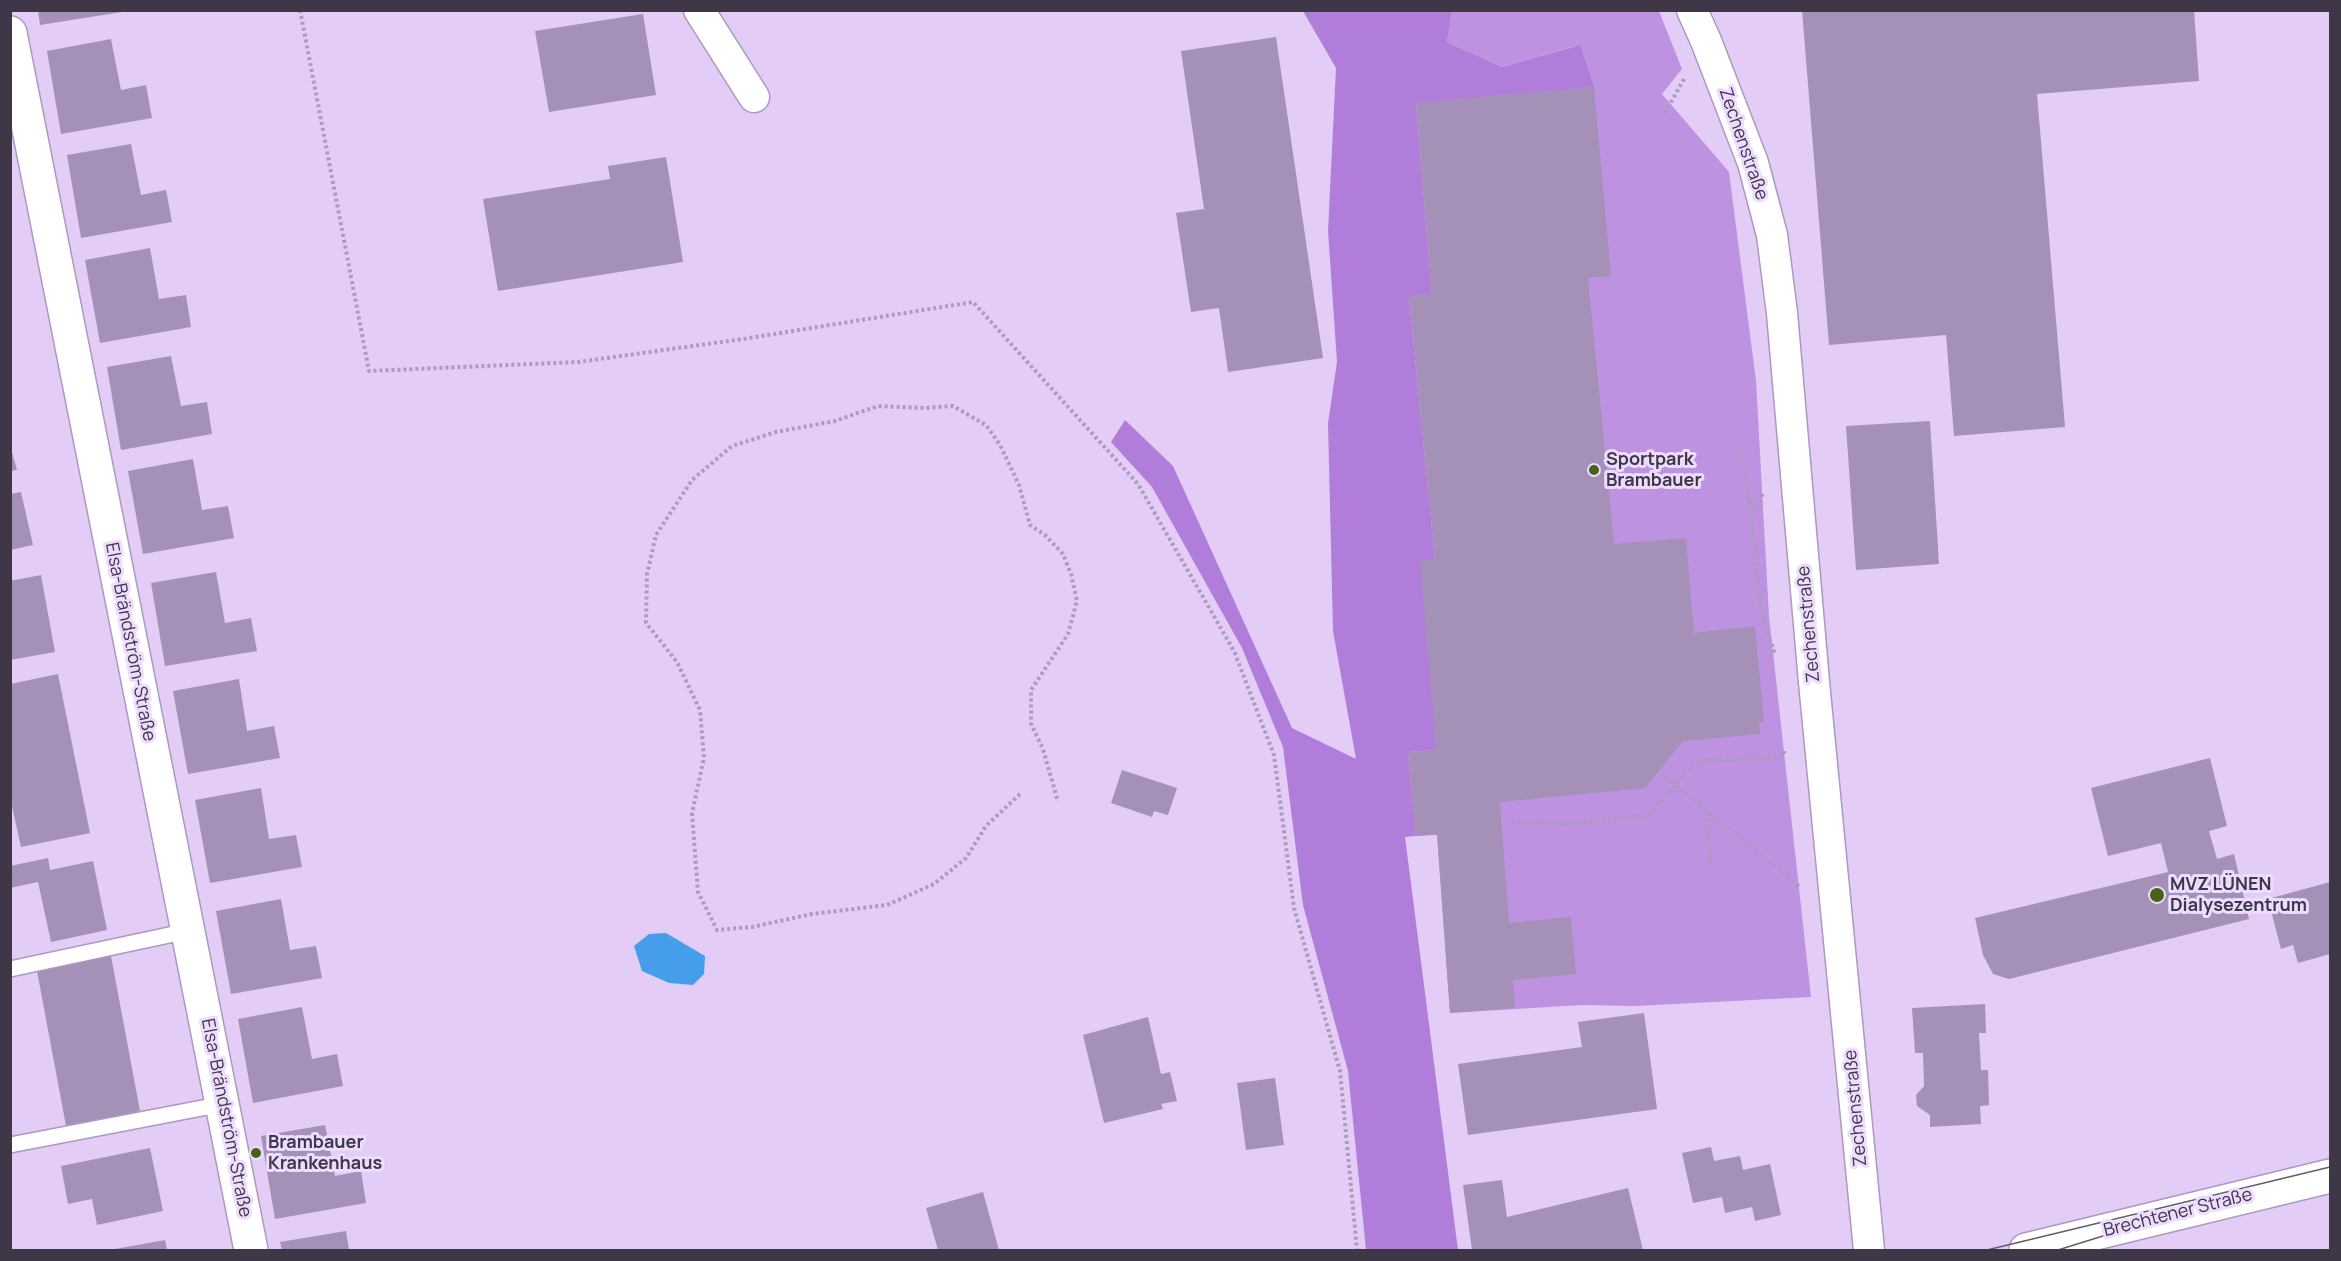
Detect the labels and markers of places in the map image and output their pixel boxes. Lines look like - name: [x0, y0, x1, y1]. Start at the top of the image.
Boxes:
- place label: Sportpark Brambauer: [1606, 449, 1702, 492]
- marker: Sportpark Brambauer: [1587, 463, 1601, 477]
- place label: MVZ LÜNEN Dialysezentrum: [2170, 874, 2307, 916]
- marker: MVZ LÜNEN Dialysezentrum: [2148, 886, 2166, 904]
- place label: Brambauer Krankenhaus: [268, 1132, 382, 1174]
- marker: Brambauer Krankenhaus: [249, 1146, 263, 1160]

